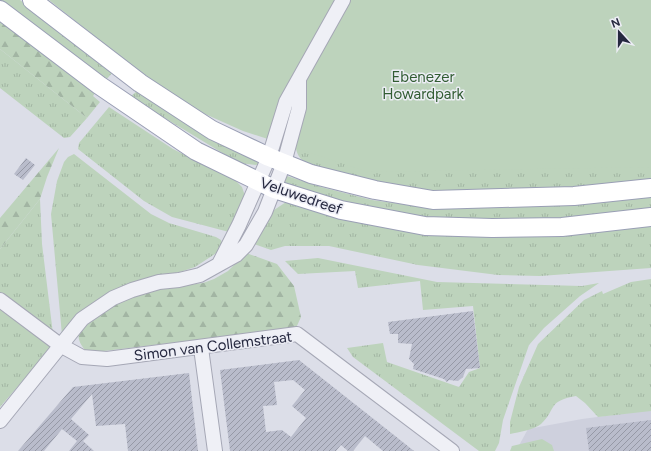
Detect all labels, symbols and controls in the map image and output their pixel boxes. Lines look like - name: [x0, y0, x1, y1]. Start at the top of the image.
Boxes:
- north arrow: [599, 12, 639, 52]
- text: N: [609, 16, 622, 31]
- park label: Ebenezer Howardpark: [382, 68, 465, 103]
- street label: Veluwedreef: [258, 174, 345, 219]
- street label: Simon van Collemstraat: [133, 327, 294, 365]

